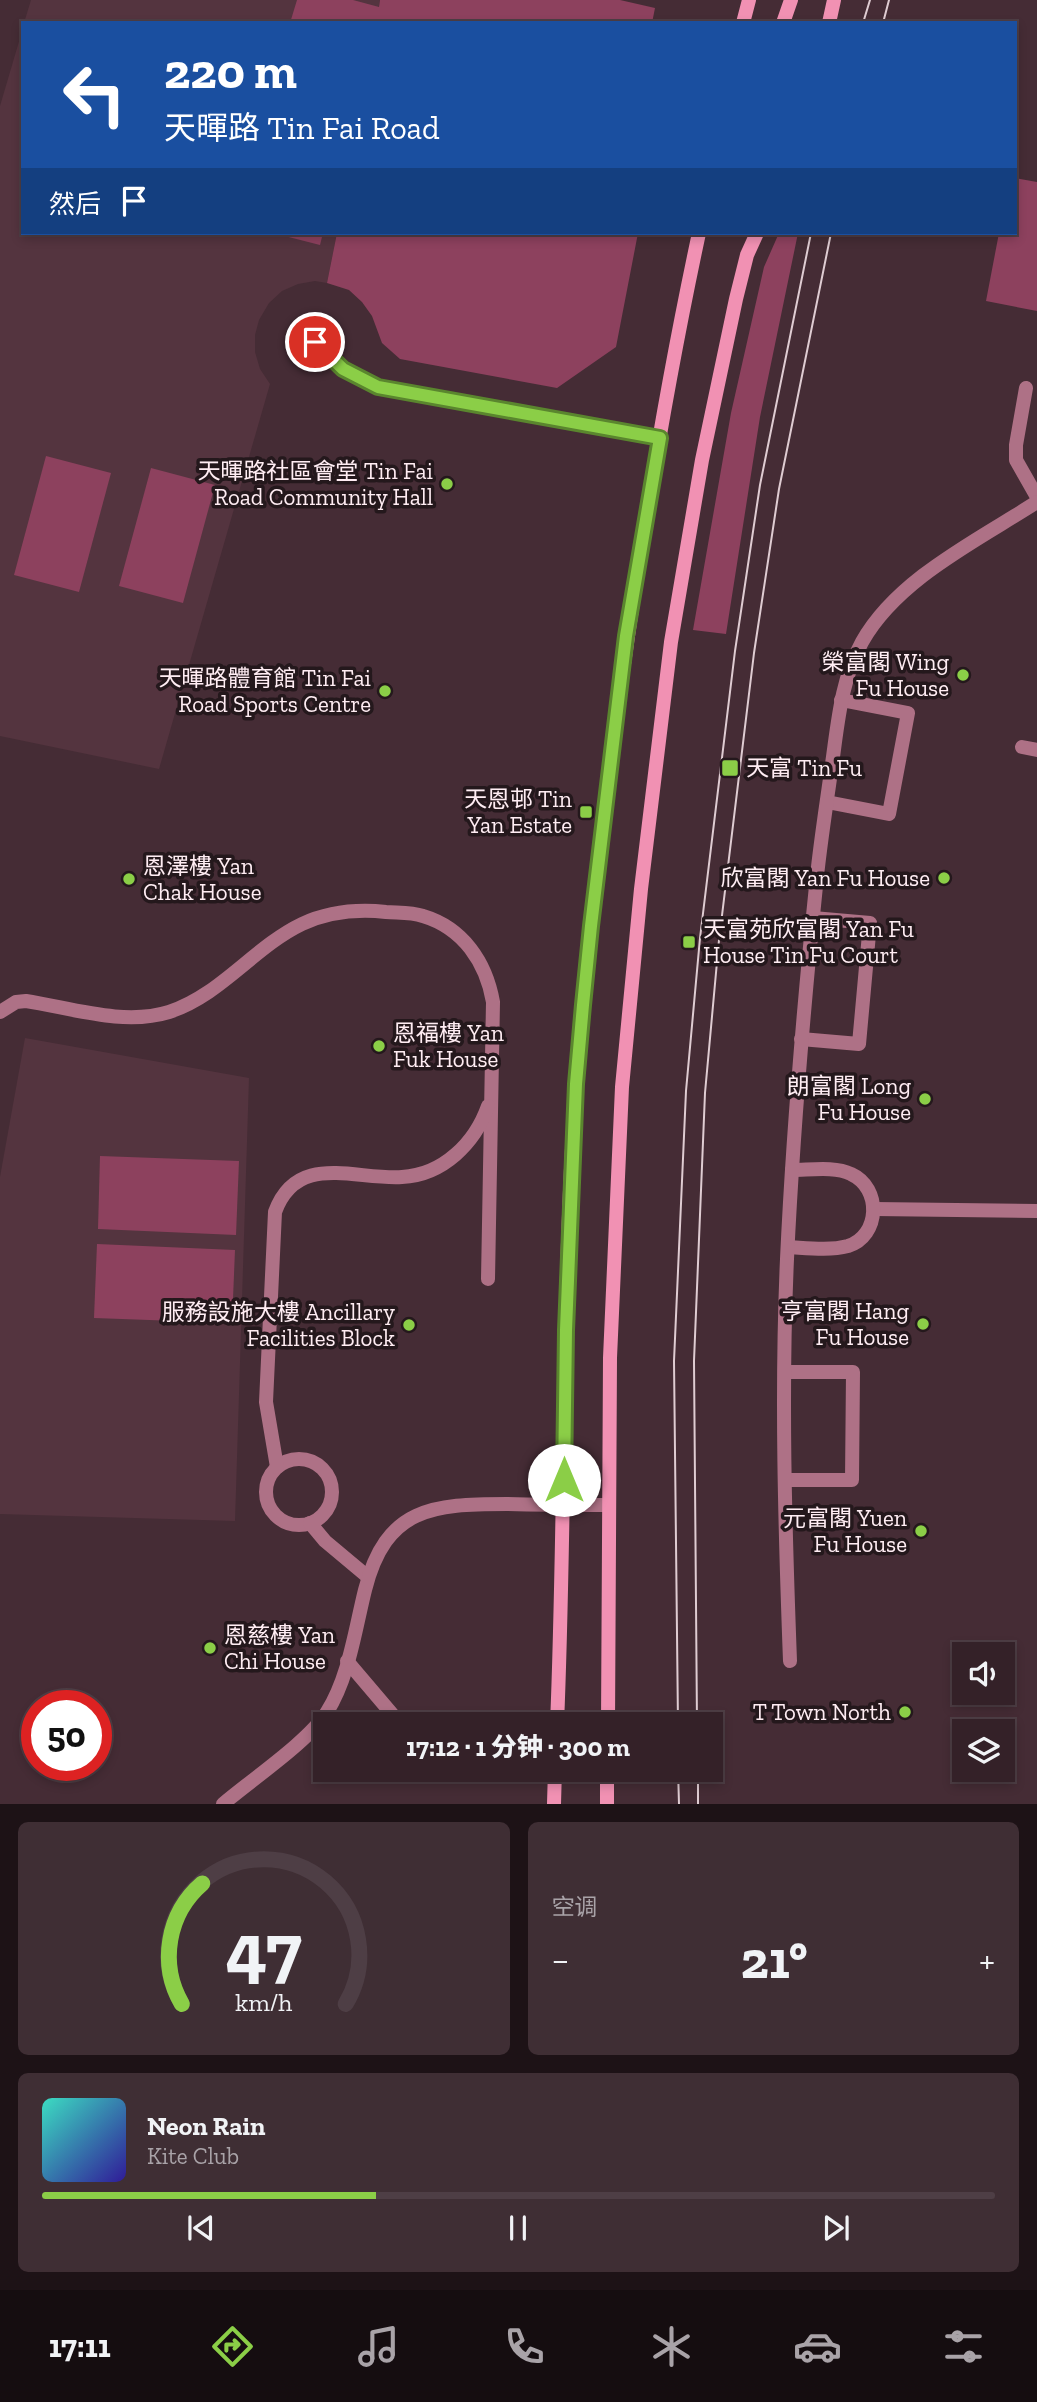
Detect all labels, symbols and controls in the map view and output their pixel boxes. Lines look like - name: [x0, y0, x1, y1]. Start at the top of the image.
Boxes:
- text: 220 m: [164, 42, 297, 101]
- icon: left: [49, 49, 140, 140]
- text: 天暉路 Tin Fai Road: [164, 109, 440, 147]
- icon: arrive: [115, 182, 153, 220]
- text: 然后: [49, 188, 101, 220]
- pin: [285, 312, 345, 372]
- icon: arrive: [296, 323, 334, 361]
- place label: 天暉路社區會堂 Tin Fai Road Community Hall: [198, 457, 433, 511]
- marker: 天暉路社區會堂 Tin Fai Road Community Hall: [439, 476, 455, 492]
- place label: 榮富閣 Wing Fu House: [821, 648, 949, 702]
- place label: 天暉路體育館 Tin Fai Road Sports Centre: [159, 664, 371, 718]
- marker: 榮富閣 Wing Fu House: [955, 667, 971, 683]
- marker: 天暉路體育館 Tin Fai Road Sports Centre: [377, 683, 393, 699]
- place label: 天富 Tin Fu: [746, 754, 862, 782]
- marker: 天富 Tin Fu: [720, 758, 740, 778]
- place label: 天恩邨 Tin Yan Estate: [464, 785, 572, 839]
- marker: 天恩邨 Tin Yan Estate: [578, 804, 594, 820]
- place label: 恩澤樓 Yan Chak House: [143, 852, 261, 906]
- place label: 欣富閣 Yan Fu House: [720, 864, 930, 892]
- marker: 欣富閣 Yan Fu House: [936, 870, 952, 886]
- marker: 恩澤樓 Yan Chak House: [121, 871, 137, 887]
- place label: 天富苑欣富閣 Yan Fu House Tin Fu Court: [703, 915, 914, 969]
- marker: 天富苑欣富閣 Yan Fu House Tin Fu Court: [681, 934, 697, 950]
- place label: 恩福樓 Yan Fuk House: [393, 1019, 504, 1073]
- marker: 恩福樓 Yan Fuk House: [371, 1038, 387, 1054]
- place label: 朗富閣 Long Fu House: [787, 1072, 911, 1126]
- marker: 朗富閣 Long Fu House: [917, 1091, 933, 1107]
- place label: 亨富閣 Hang Fu House: [781, 1297, 909, 1351]
- place label: 服務設施大樓 Ancillary Facilities Block: [162, 1298, 395, 1352]
- marker: 亨富閣 Hang Fu House: [915, 1316, 931, 1332]
- marker: 服務設施大樓 Ancillary Facilities Block: [401, 1317, 417, 1333]
- position arrow: [527, 1443, 601, 1517]
- place label: 元富閣 Yuen Fu House: [783, 1504, 907, 1558]
- marker: 元富閣 Yuen Fu House: [913, 1523, 929, 1539]
- place label: 恩慈樓 Yan Chi House: [224, 1621, 335, 1675]
- marker: 恩慈樓 Yan Chi House: [202, 1640, 218, 1656]
- map controls: [952, 1642, 1015, 1782]
- button: sound: [952, 1642, 1015, 1705]
- speed limit sign: 50: [21, 1690, 112, 1781]
- place label: T Town North: [753, 1698, 891, 1726]
- marker: T Town North: [897, 1704, 913, 1720]
- button: layers: [952, 1719, 1015, 1782]
- text: 17:12 · 1 分钟 · 300 m: [406, 1731, 630, 1763]
- text: 空调: [552, 1893, 598, 1921]
- text: 47: [226, 1906, 302, 1994]
- text: 21°: [741, 1929, 808, 1991]
- text: −: [552, 1937, 569, 1983]
- text: +: [979, 1937, 995, 1983]
- text: km/h: [235, 1987, 292, 2017]
- text: Neon Rain: [147, 2110, 265, 2142]
- text: Kite Club: [147, 2142, 239, 2170]
- icon: previous: [182, 2209, 220, 2247]
- icon: pause: [499, 2209, 537, 2247]
- icon: next: [817, 2209, 855, 2247]
- icon: directions: [208, 2322, 257, 2371]
- icon: music: [354, 2322, 403, 2371]
- icon: phone: [500, 2322, 549, 2371]
- icon: climate: [647, 2322, 696, 2371]
- icon: car: [793, 2322, 842, 2371]
- icon: filters: [939, 2322, 988, 2371]
- text: 17:11: [49, 2327, 111, 2365]

